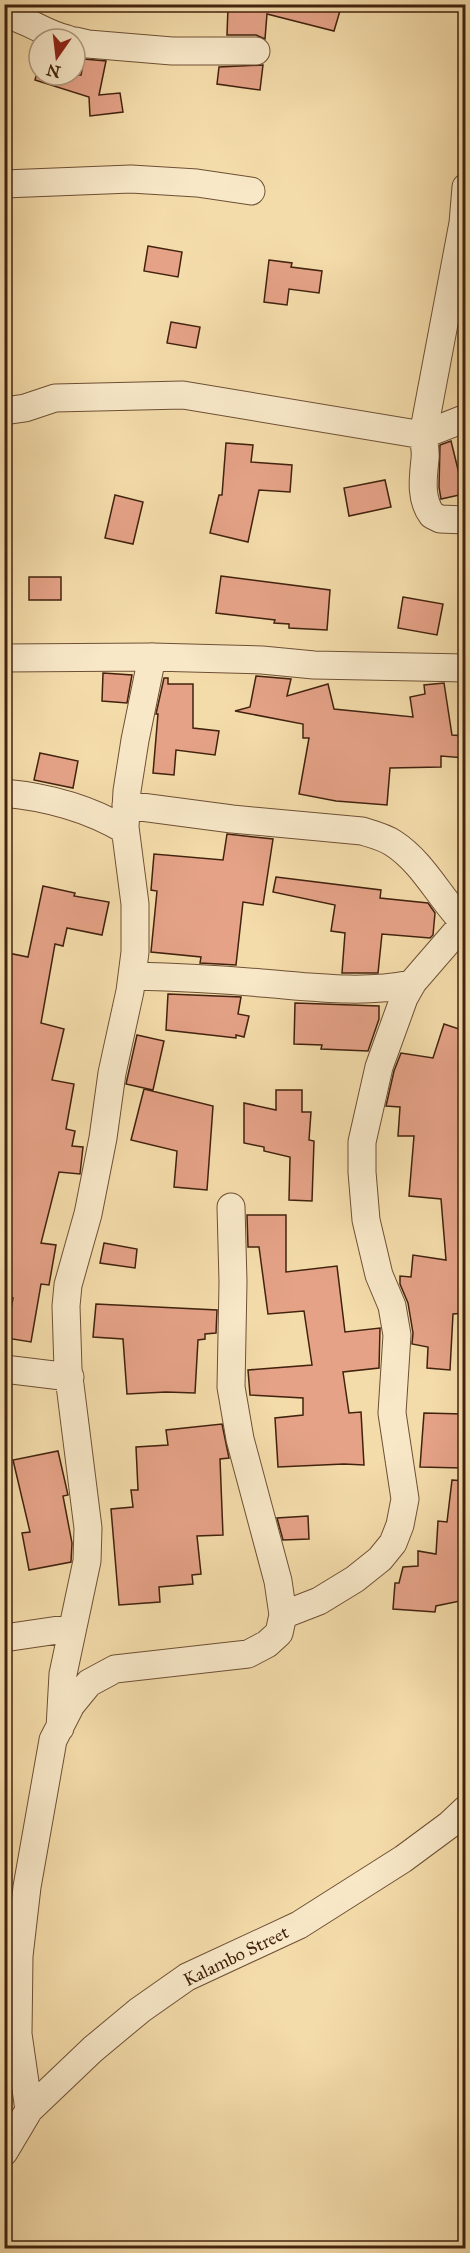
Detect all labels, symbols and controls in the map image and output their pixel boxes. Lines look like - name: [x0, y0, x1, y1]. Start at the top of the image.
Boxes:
- north arrow: [27, 27, 87, 87]
- text: N: [44, 60, 62, 82]
- street label: Kalambo Street: [180, 1921, 293, 1991]

